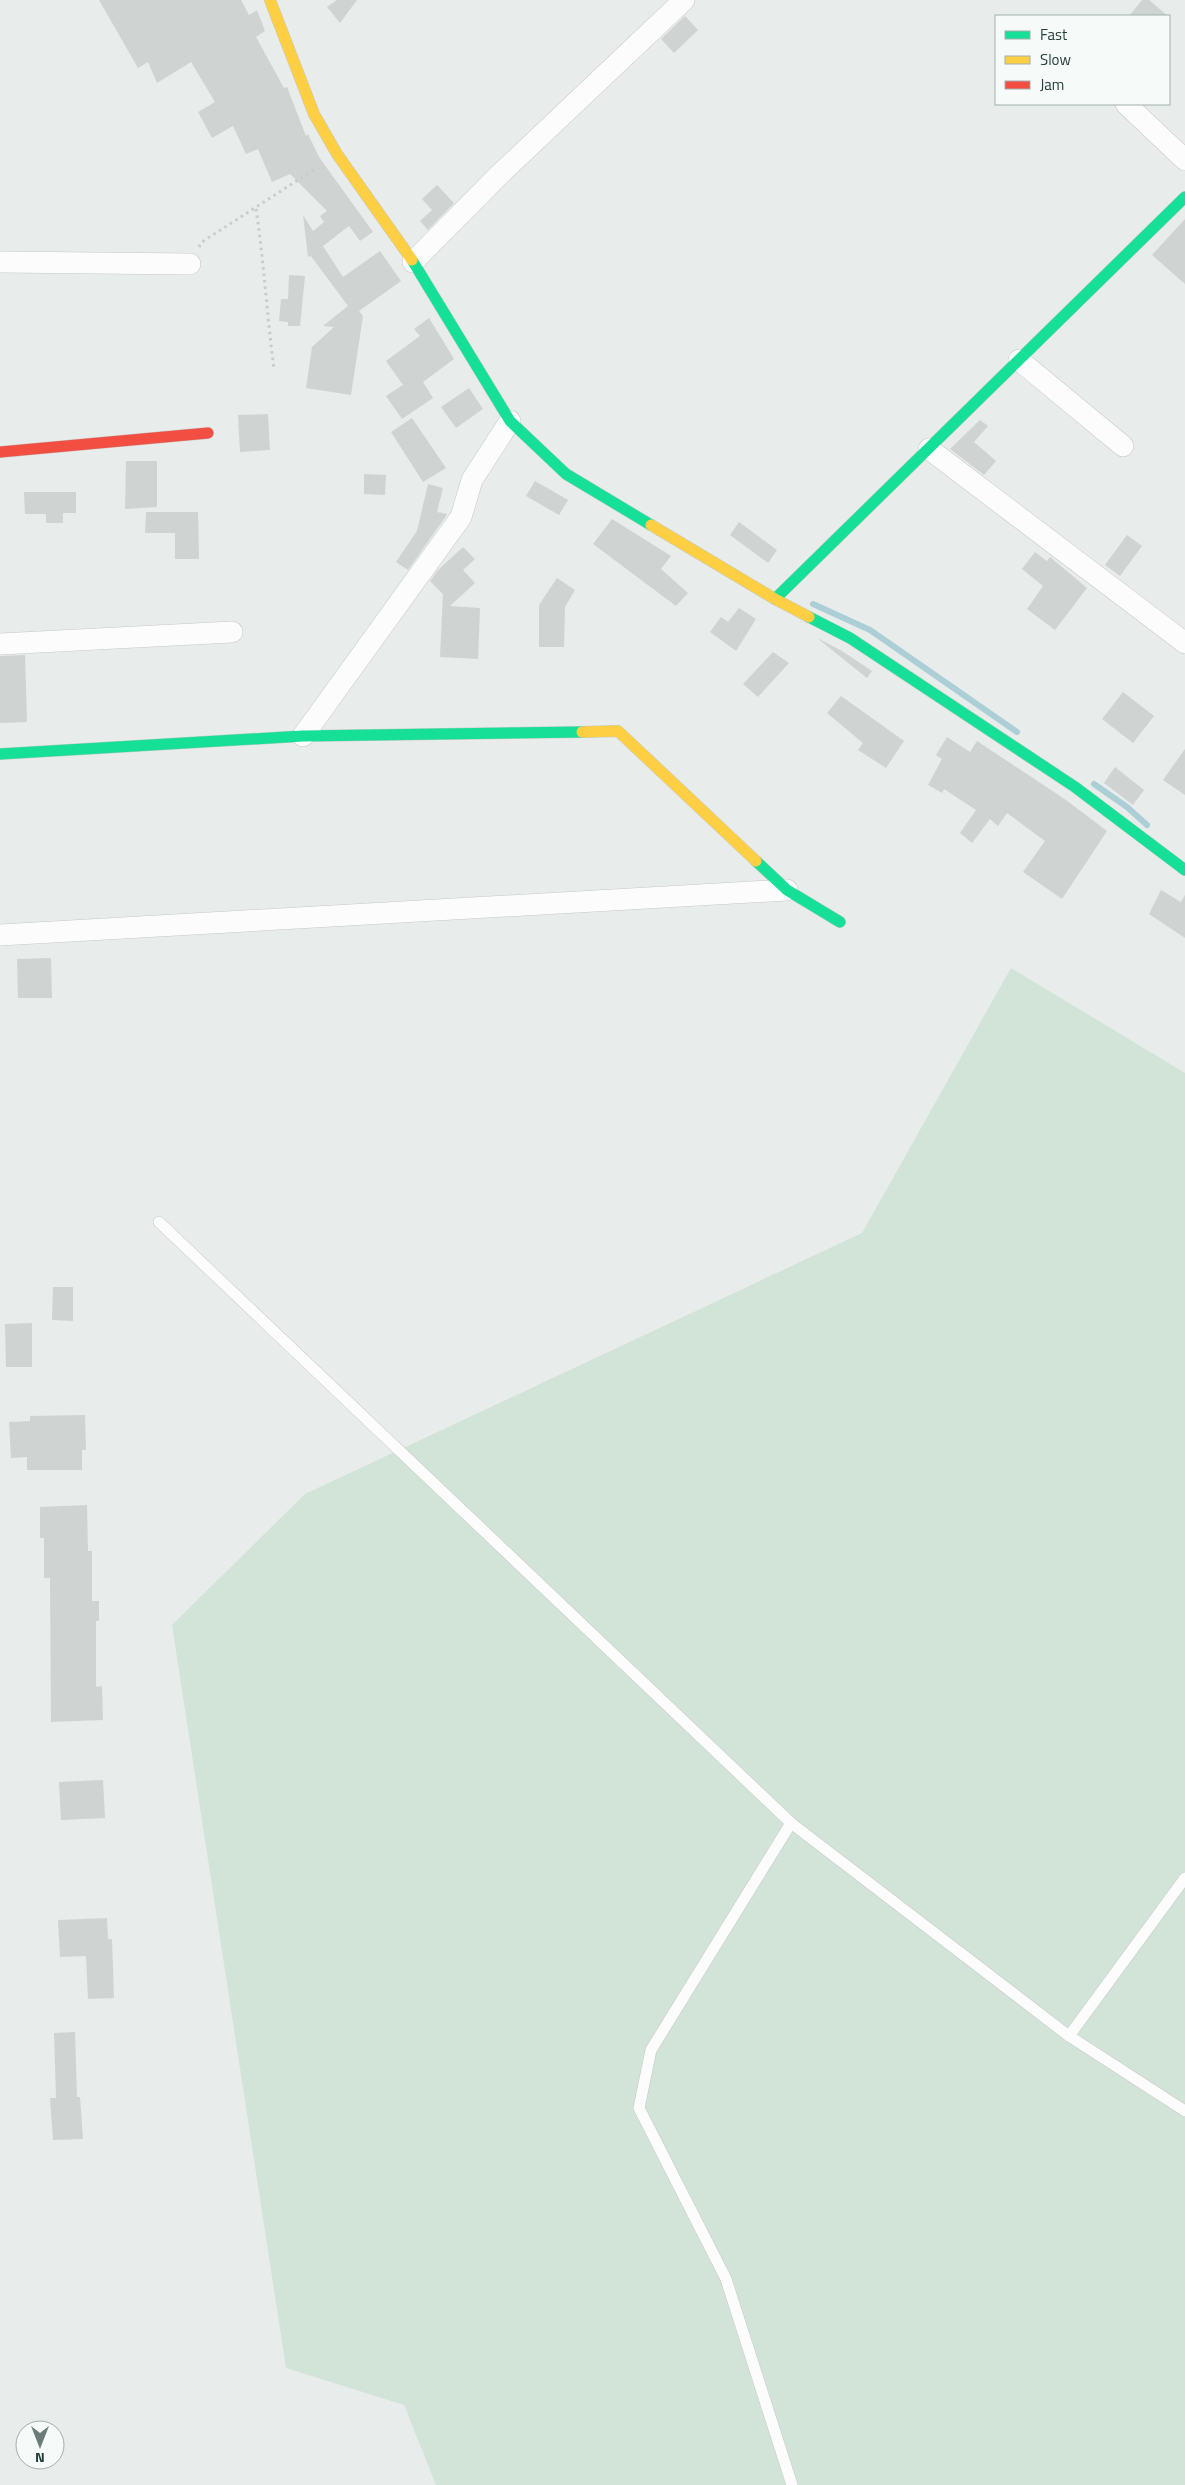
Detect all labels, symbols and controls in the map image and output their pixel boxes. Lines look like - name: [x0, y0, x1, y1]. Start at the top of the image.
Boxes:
- legend: [995, 15, 1170, 105]
- text: Fast: [1040, 23, 1068, 46]
- text: Slow: [1040, 48, 1071, 71]
- text: Jam: [1040, 73, 1064, 96]
- north arrow: [15, 2420, 65, 2470]
- text: N: [35, 2448, 45, 2469]

